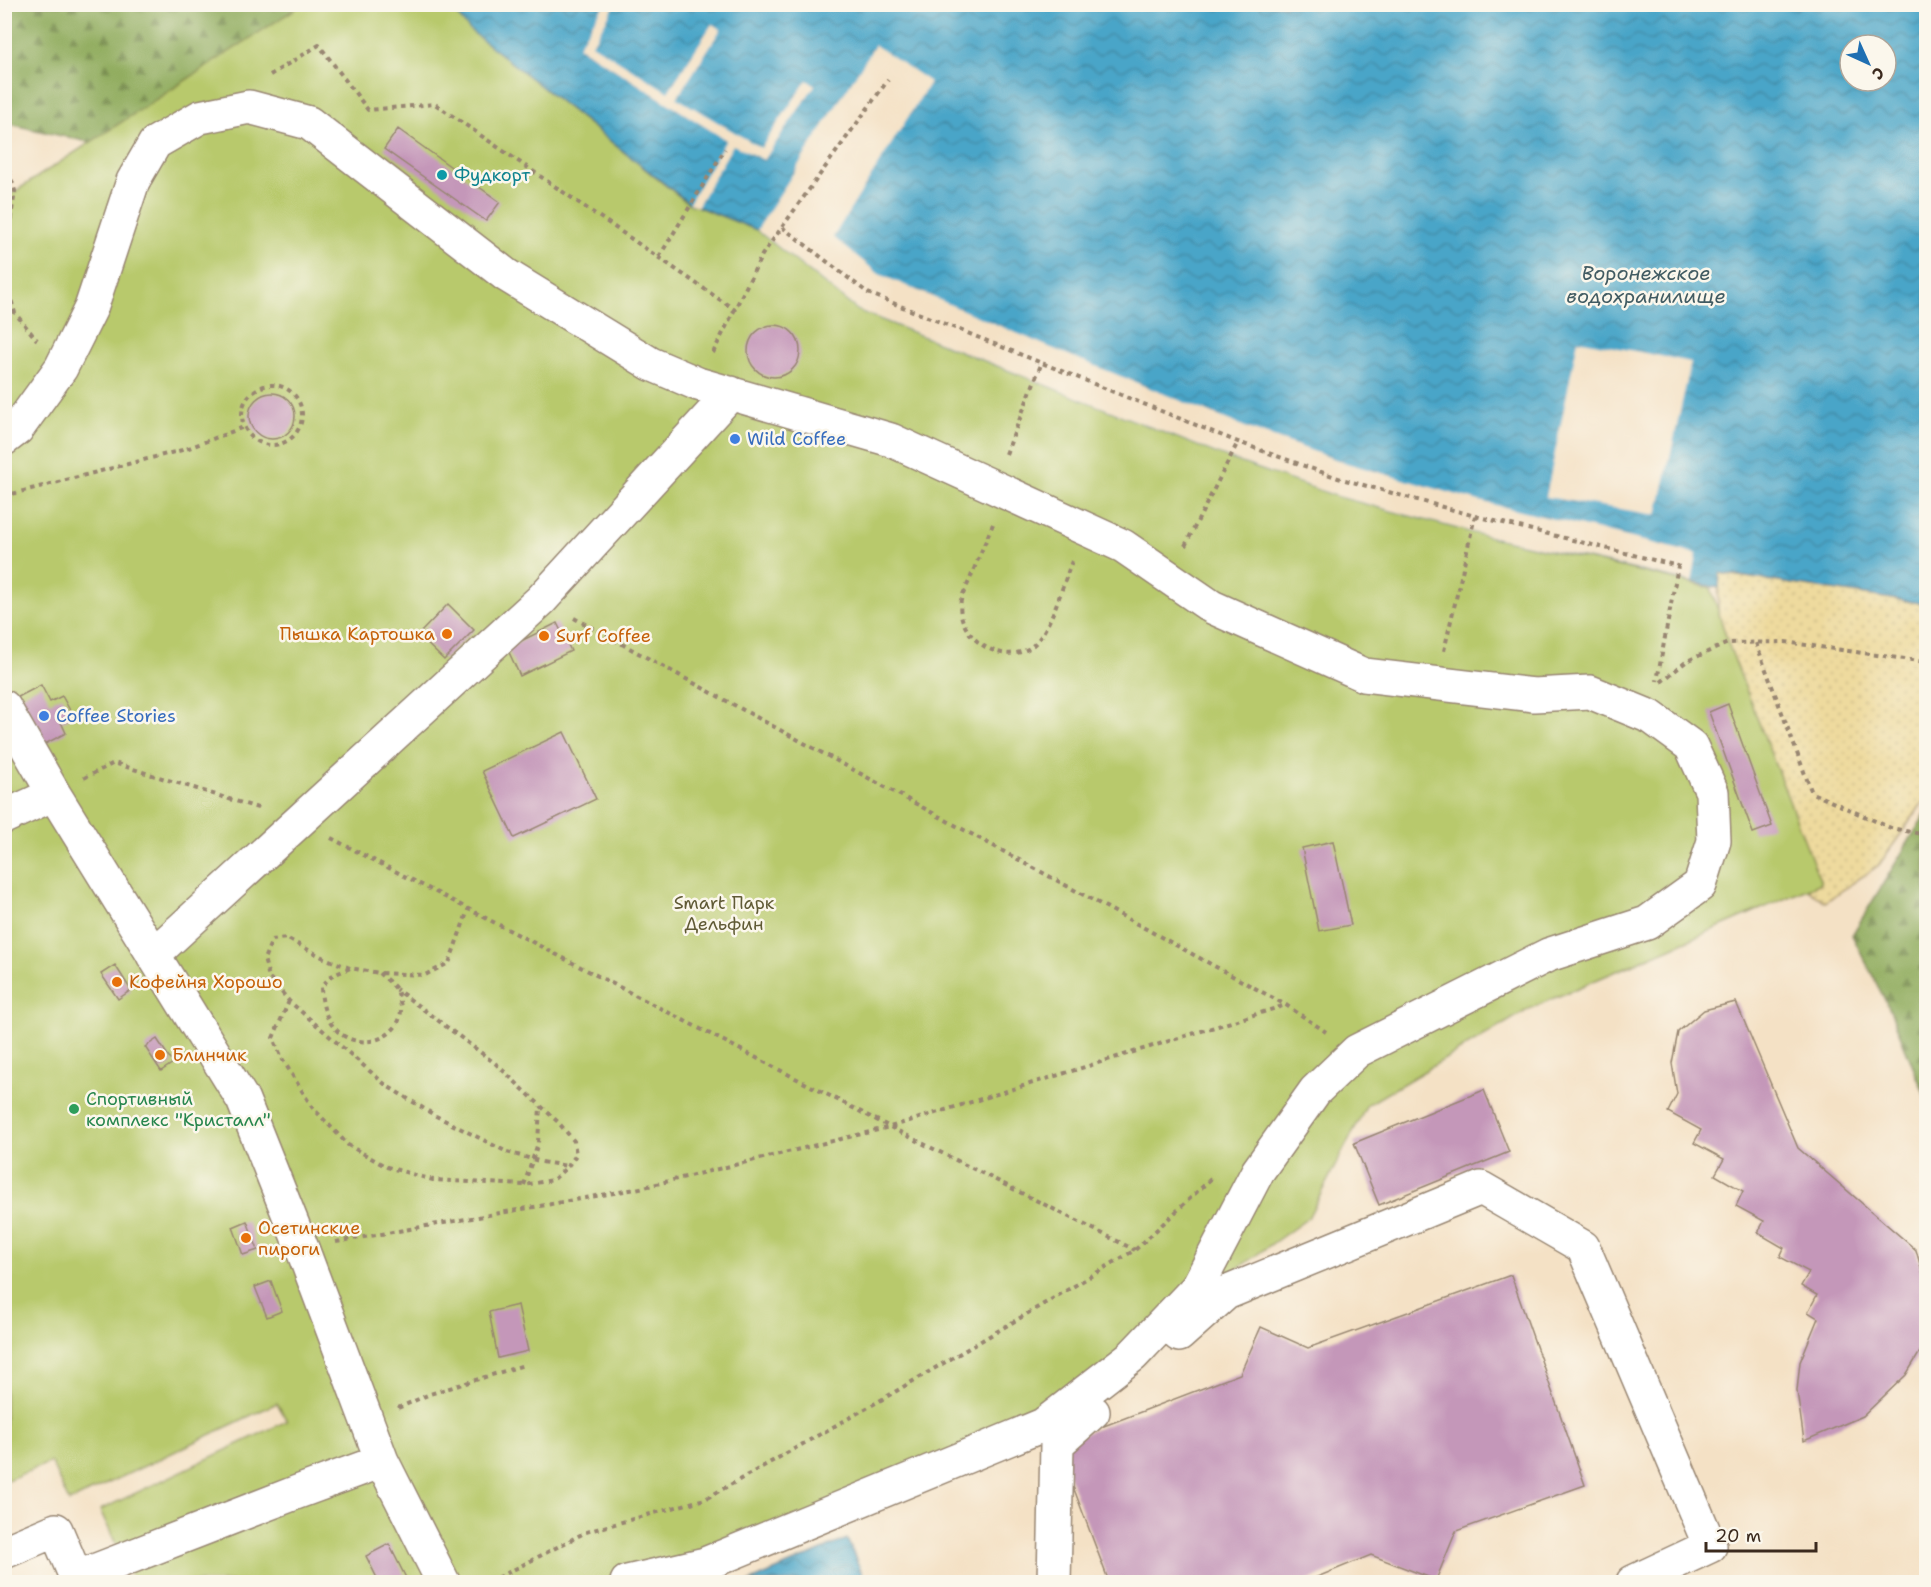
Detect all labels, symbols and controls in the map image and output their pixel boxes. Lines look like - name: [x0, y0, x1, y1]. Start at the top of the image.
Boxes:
- north arrow: [1838, 33, 1898, 93]
- text: С: [1867, 62, 1889, 84]
- place label: Фудкорт: [454, 163, 531, 187]
- marker: Фудкорт: [435, 168, 449, 182]
- water label: Воронежское водохранилище: [1566, 260, 1726, 309]
- place label: Wild Coffee: [747, 427, 846, 451]
- marker: Wild Coffee: [728, 432, 742, 446]
- place label: Пышка Картошка: [280, 622, 435, 646]
- place label: Surf Coffee: [556, 624, 651, 648]
- marker: Пышка Картошка: [440, 627, 454, 641]
- marker: Surf Coffee: [537, 629, 551, 643]
- place label: Coffee Stories: [56, 704, 176, 728]
- marker: Coffee Stories: [37, 709, 51, 723]
- park label: Smart Парк Дельфин: [674, 891, 775, 936]
- place label: Кофейня Хорошо: [129, 970, 283, 994]
- marker: Кофейня Хорошо: [110, 975, 124, 989]
- place label: Блинчик: [172, 1043, 247, 1067]
- marker: Блинчик: [153, 1048, 167, 1062]
- place label: Спортивный комплекс "Кристалл": [86, 1087, 271, 1132]
- marker: Спортивный комплекс "Кристалл": [67, 1102, 81, 1116]
- place label: Осетинские пироги: [258, 1216, 360, 1261]
- marker: Осетинские пироги: [239, 1231, 253, 1245]
- scale bar: [1706, 1515, 1816, 1553]
- text: 20 m: [1715, 1524, 1761, 1548]

